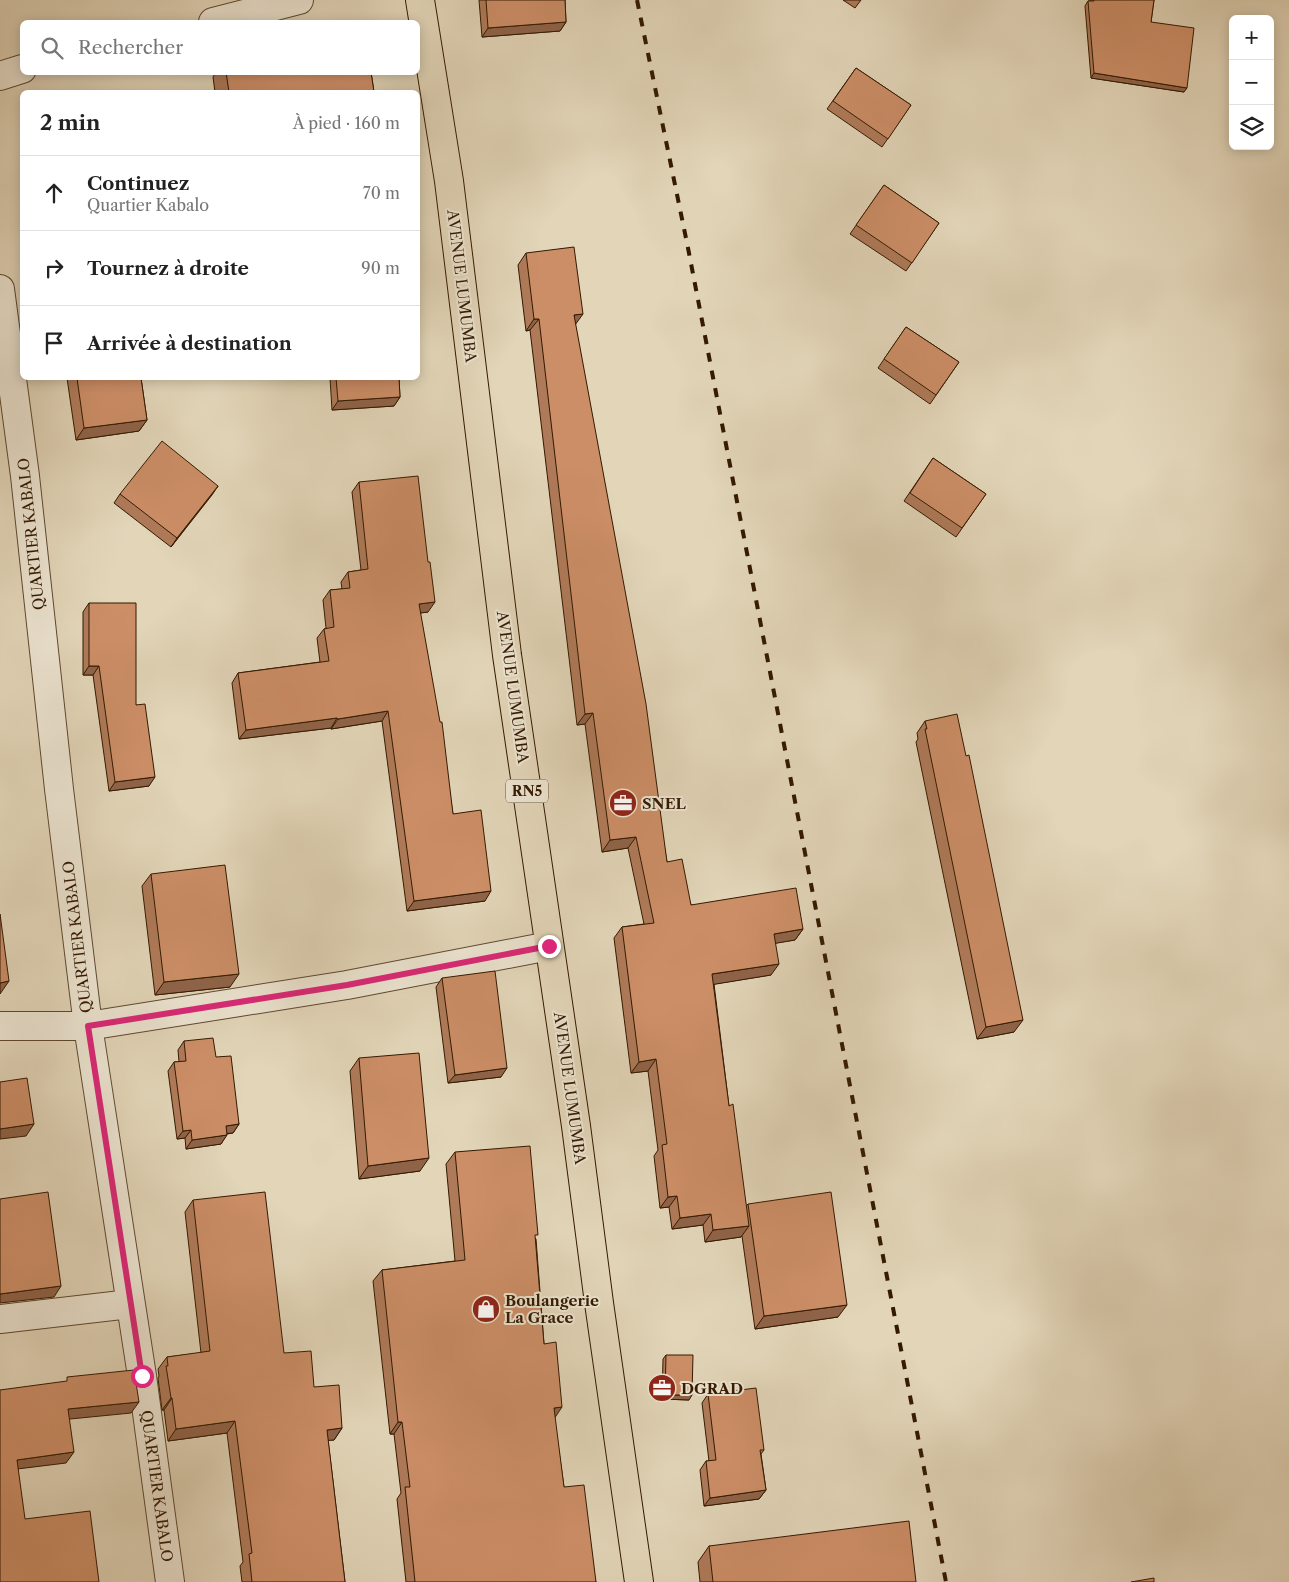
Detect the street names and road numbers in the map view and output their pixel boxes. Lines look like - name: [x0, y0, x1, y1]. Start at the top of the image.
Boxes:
- street label: AVENUE LUMUMBA: [443, 208, 481, 364]
- street label: QUARTIER KABALO: [14, 457, 48, 611]
- street label: AVENUE LUMUMBA: [493, 609, 533, 765]
- road number: RN5: [506, 779, 548, 802]
- street label: QUARTIER KABALO: [58, 860, 96, 1014]
- street label: AVENUE LUMUMBA: [550, 1010, 590, 1166]
- street label: QUARTIER KABALO: [137, 1409, 177, 1563]

